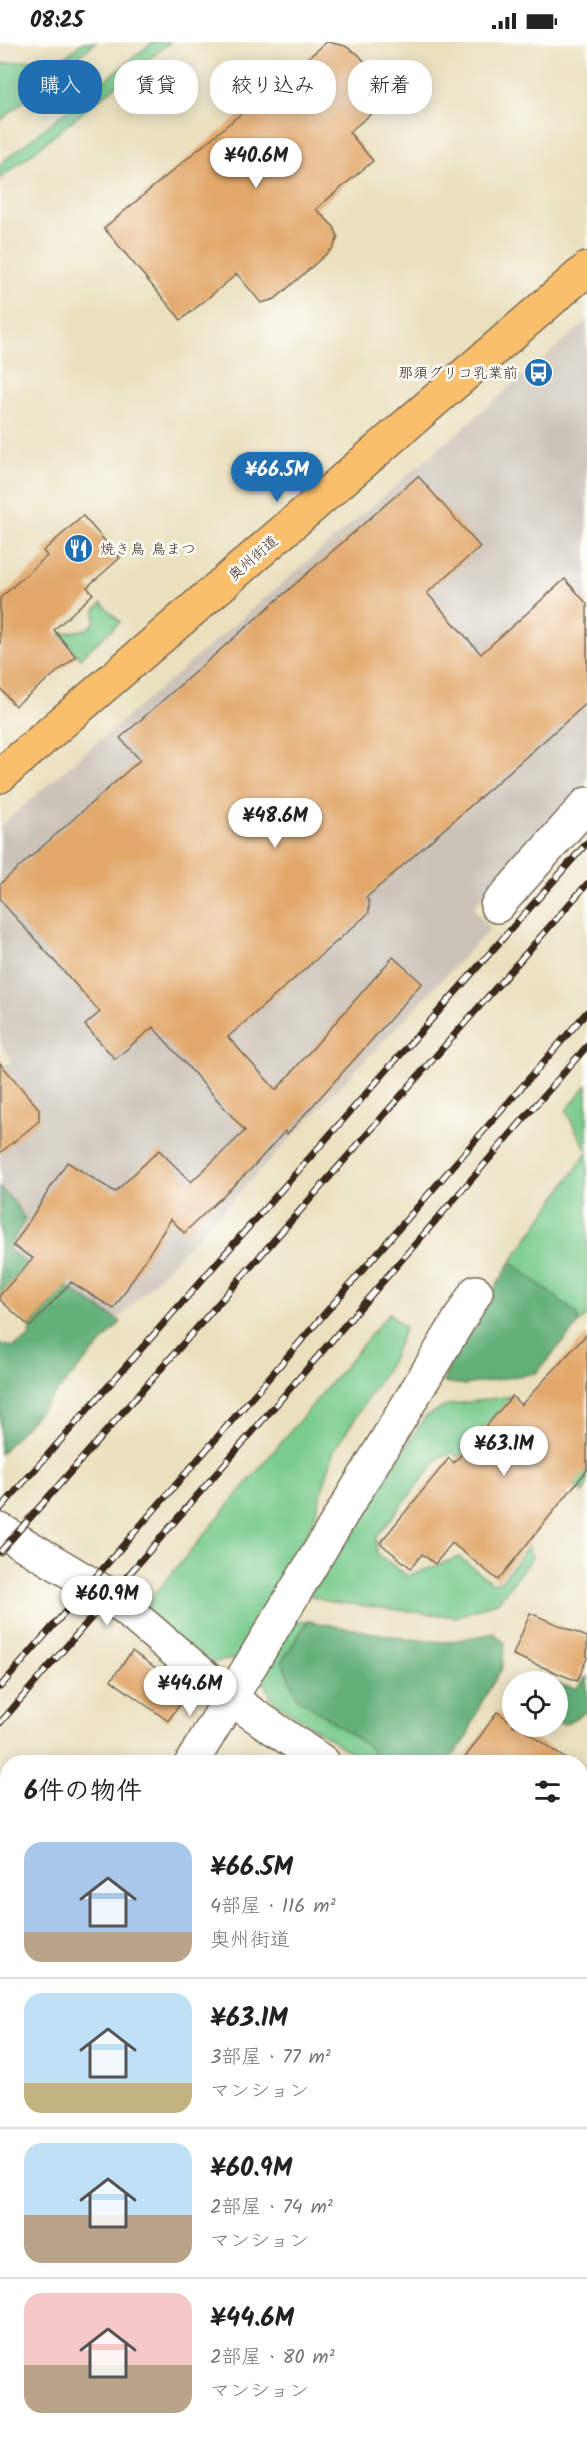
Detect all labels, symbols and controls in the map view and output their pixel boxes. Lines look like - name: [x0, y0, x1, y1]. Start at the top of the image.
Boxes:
- text: 08:25: [30, 4, 84, 39]
- chip: 購入: [18, 60, 102, 114]
- chip: 賃貸: [114, 60, 198, 114]
- chip: 絞り込み: [210, 60, 336, 114]
- chip: 新着: [348, 60, 432, 114]
- pin: ¥40.6M: [207, 138, 305, 189]
- text: ¥40.6M: [224, 141, 288, 173]
- bus stop icon: 那須グリコ乳業前: [523, 357, 555, 389]
- place label: 那須グリコ乳業前: [398, 362, 518, 386]
- pin: ¥66.5M: [228, 452, 326, 503]
- text: ¥66.5M: [245, 455, 309, 487]
- street label: 奥州街道: [223, 530, 284, 587]
- restaurant icon: 焼き鳥 鳥まつ: [63, 533, 95, 565]
- place label: 焼き鳥 鳥まつ: [100, 538, 196, 562]
- pin: ¥48.6M: [226, 798, 324, 849]
- text: ¥48.6M: [242, 801, 308, 833]
- pin: ¥63.1M: [455, 1426, 553, 1477]
- text: ¥63.1M: [474, 1429, 534, 1461]
- pin: ¥60.9M: [58, 1576, 156, 1627]
- text: ¥60.9M: [75, 1579, 139, 1611]
- pin: ¥44.6M: [141, 1666, 239, 1717]
- text: ¥44.6M: [158, 1669, 222, 1701]
- map controls: [502, 1671, 568, 1737]
- button: locate: [502, 1671, 568, 1737]
- text: 6件の物件: [24, 1771, 142, 1813]
- icon: filters: [531, 1775, 564, 1808]
- text: ¥66.5M: [210, 1847, 293, 1889]
- icon: home: [72, 1866, 144, 1938]
- text: 4部屋 · 116 m²: [210, 1891, 336, 1923]
- text: 奥州街道: [210, 1925, 290, 1957]
- text: ¥63.1M: [210, 1998, 288, 2040]
- icon: home: [72, 2017, 144, 2089]
- text: 3部屋 · 77 m²: [210, 2042, 331, 2074]
- text: マンション: [210, 2076, 309, 2108]
- text: ¥60.9M: [210, 2148, 292, 2190]
- icon: home: [72, 2167, 144, 2239]
- text: 2部屋 · 74 m²: [210, 2192, 333, 2224]
- text: マンション: [210, 2226, 309, 2258]
- text: ¥44.6M: [210, 2298, 294, 2340]
- icon: home: [72, 2317, 144, 2389]
- text: 2部屋 · 80 m²: [210, 2342, 335, 2374]
- text: マンション: [210, 2376, 309, 2408]

